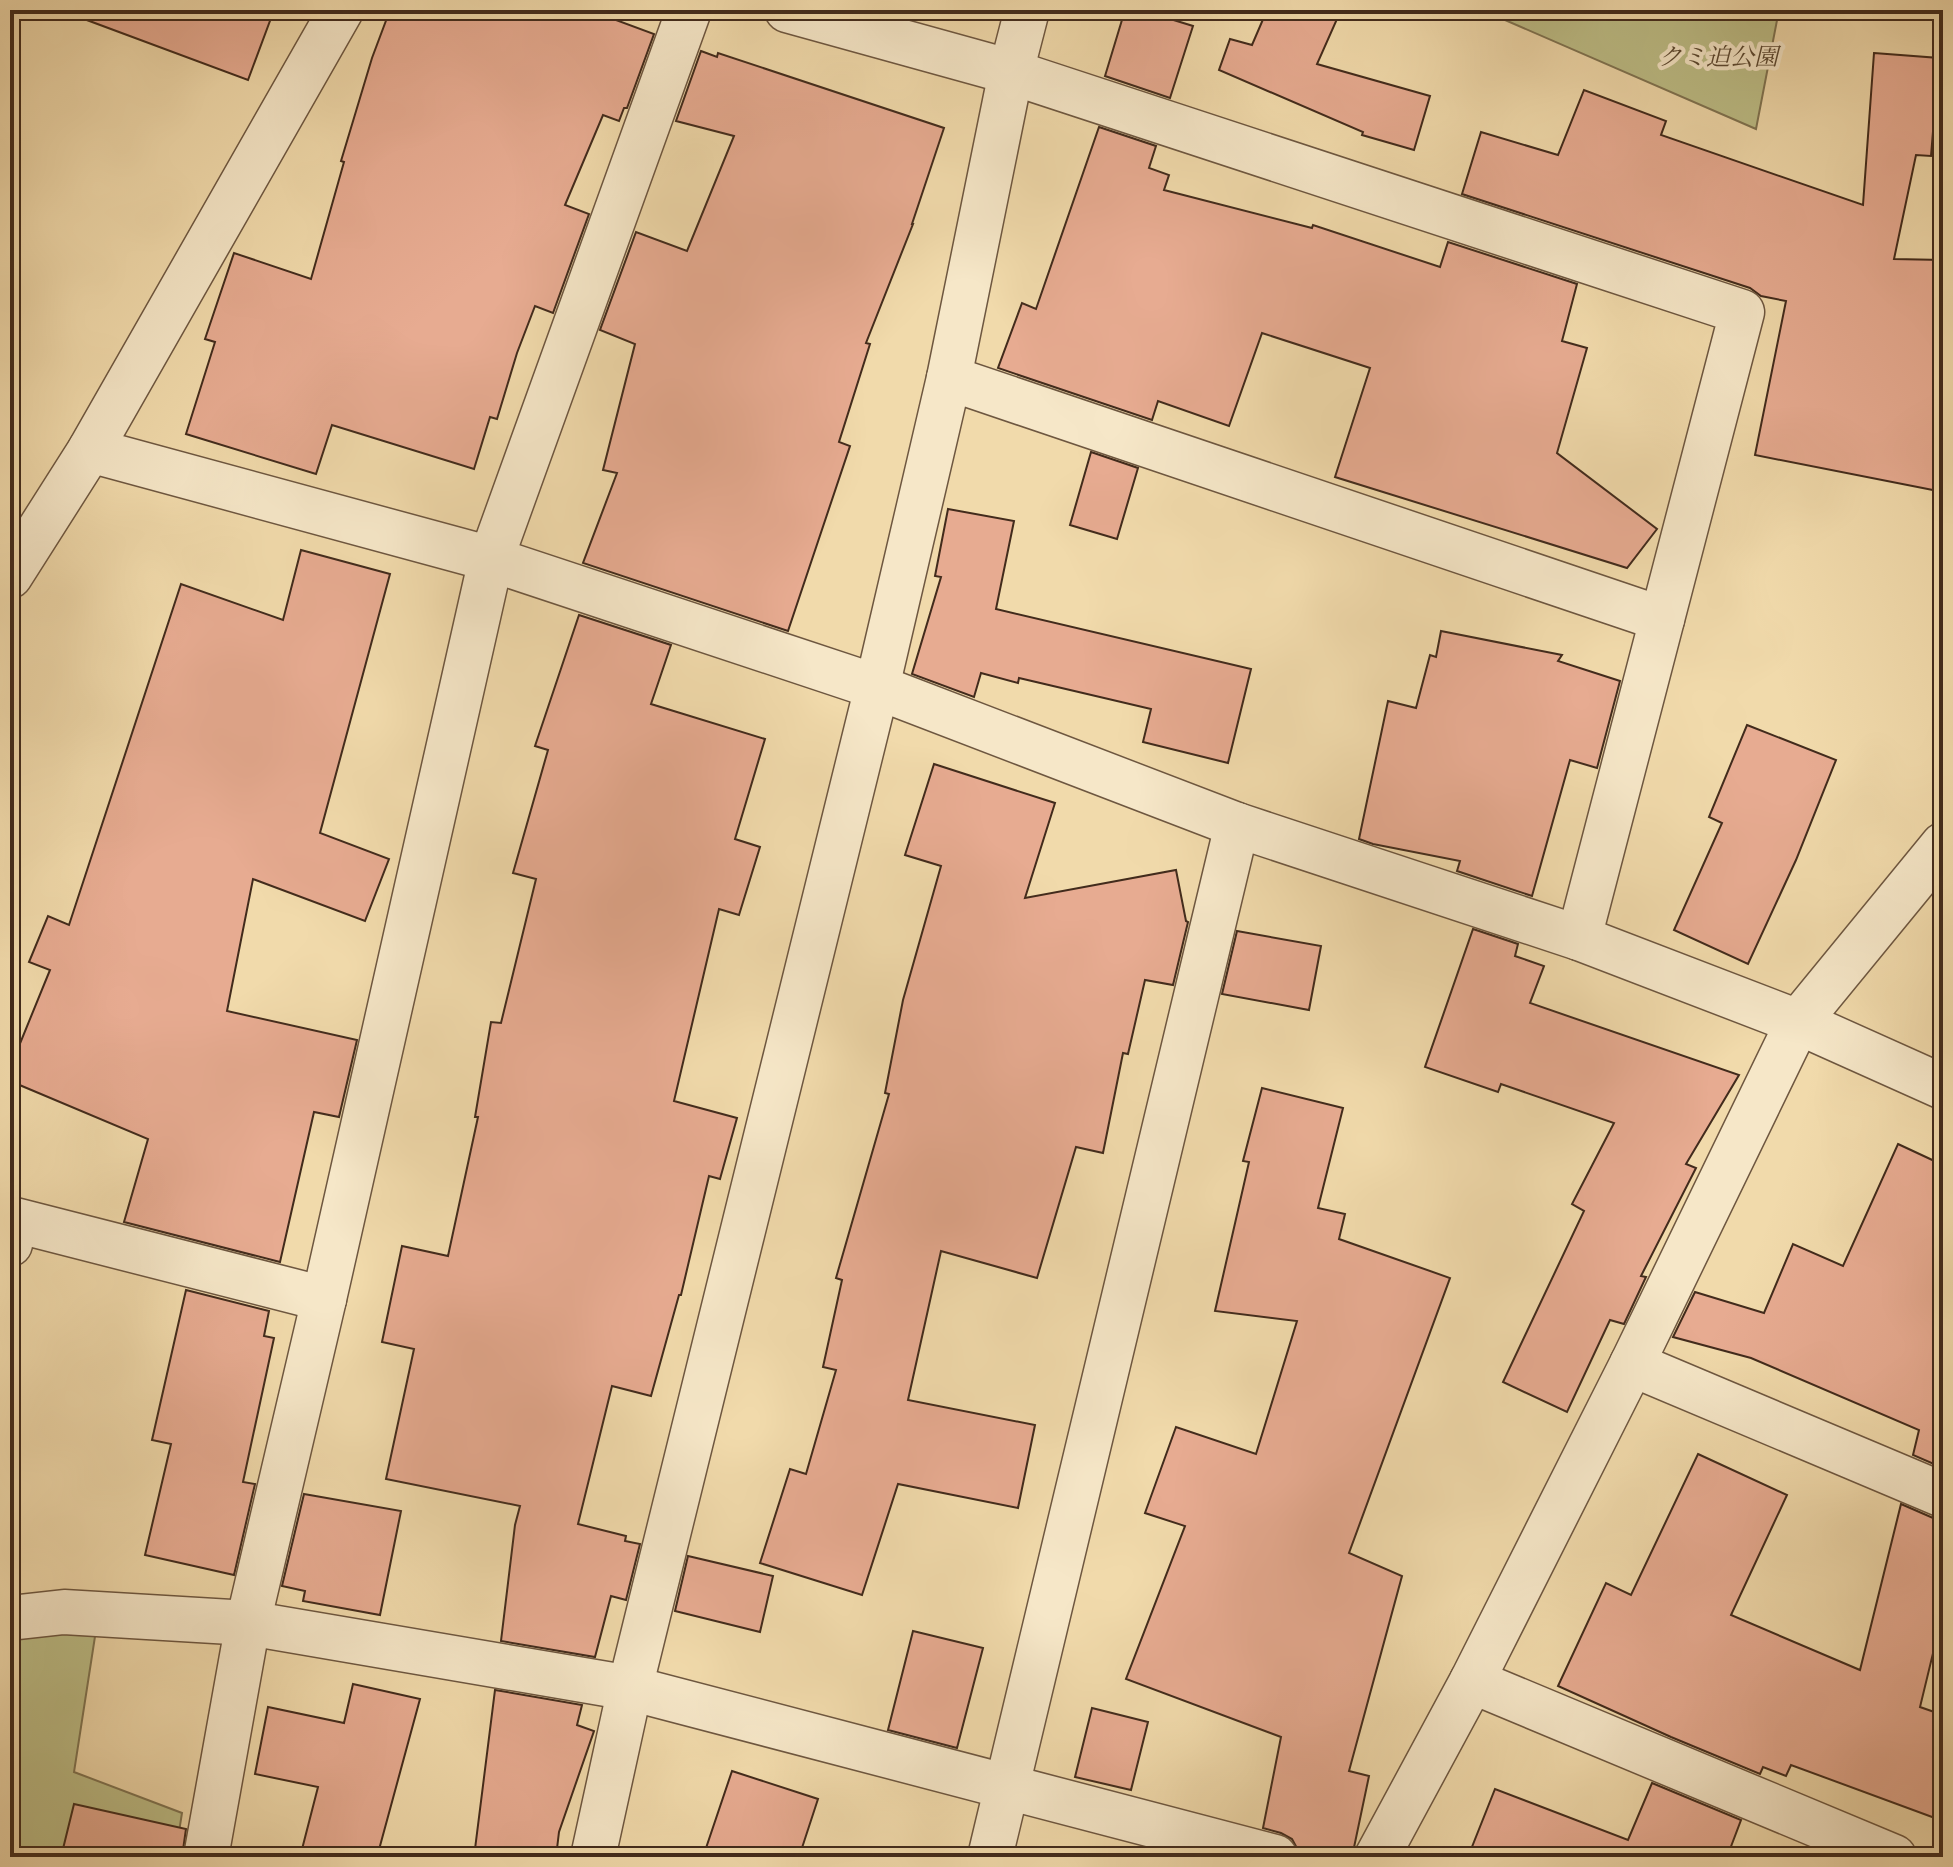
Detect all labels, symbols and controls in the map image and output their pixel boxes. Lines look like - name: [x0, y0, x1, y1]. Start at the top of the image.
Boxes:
- park label: クミ迫公園: [1658, 42, 1782, 76]

